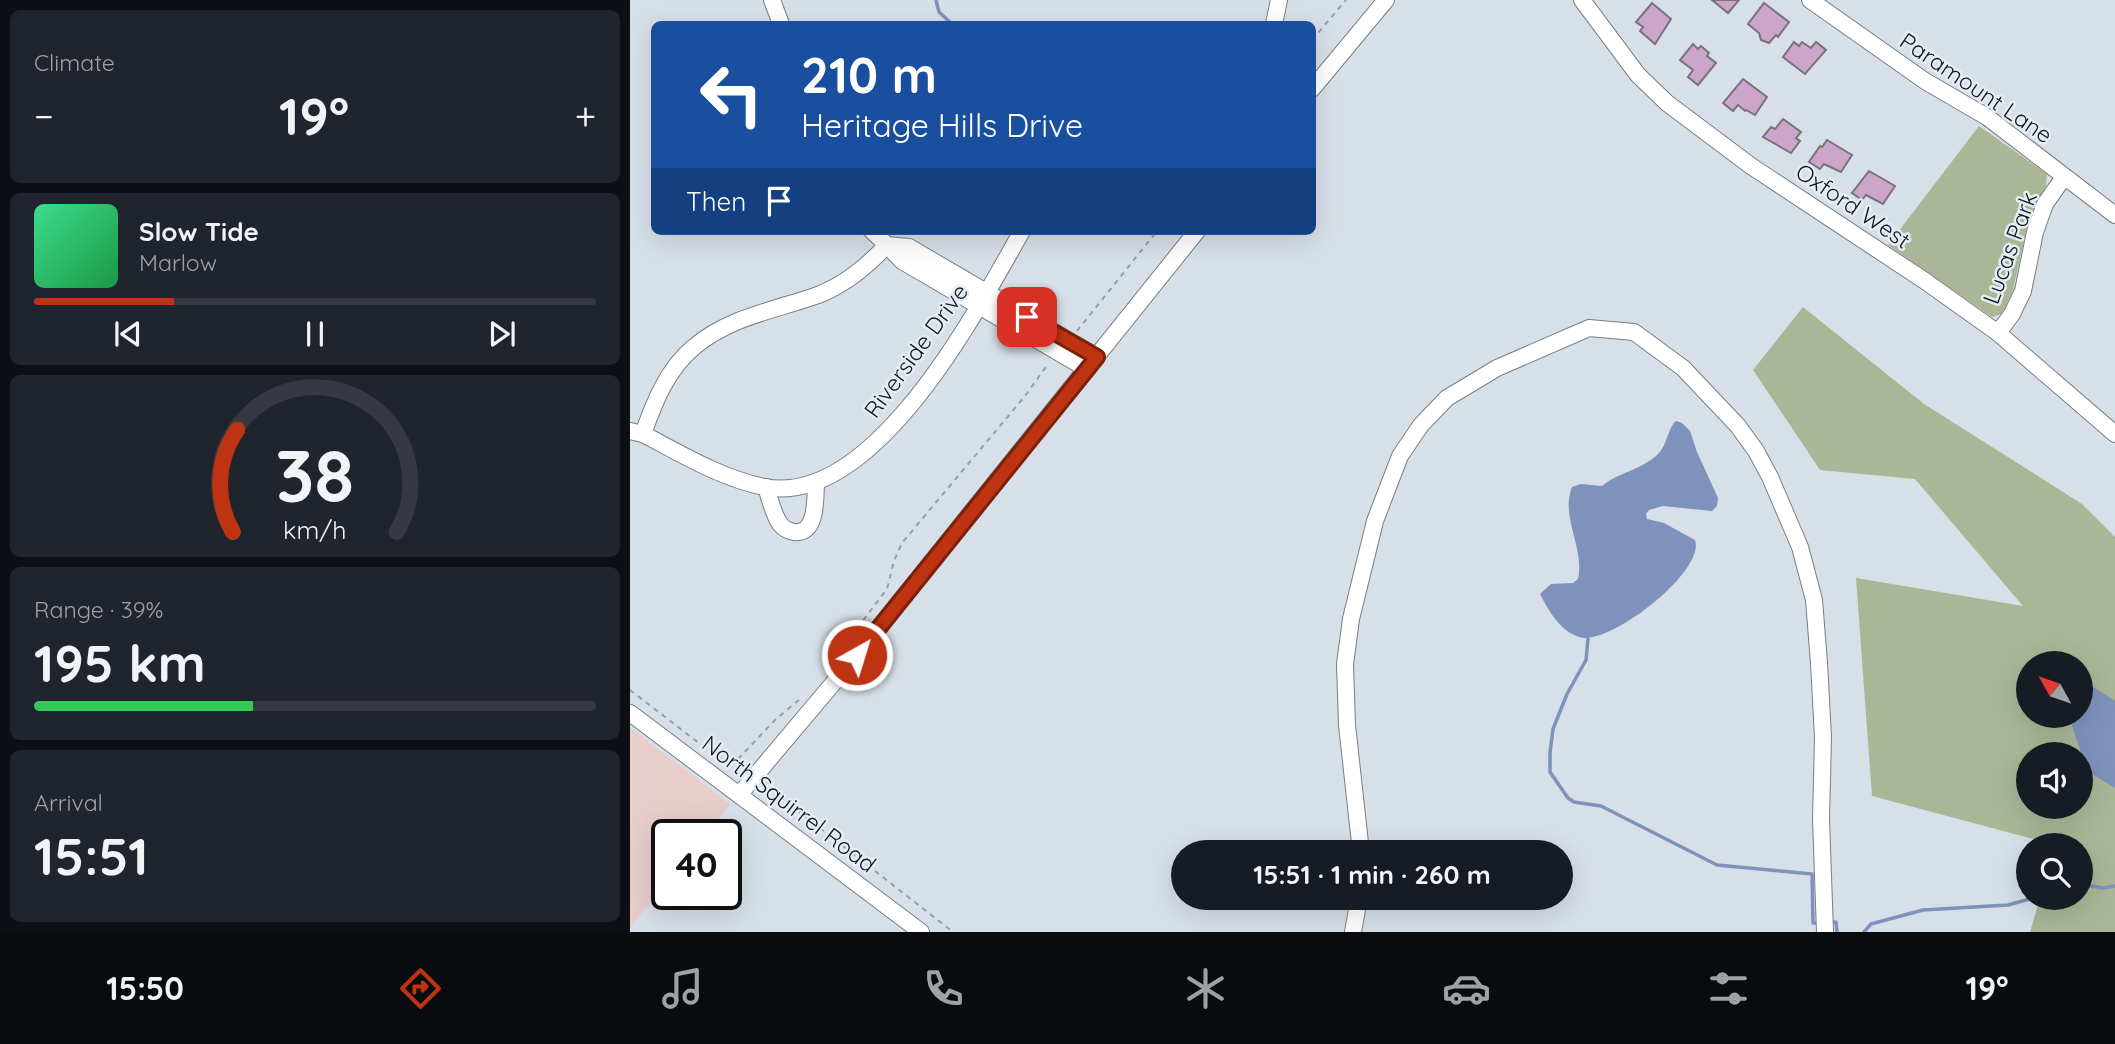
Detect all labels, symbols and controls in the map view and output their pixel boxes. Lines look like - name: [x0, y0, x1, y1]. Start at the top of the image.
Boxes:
- street label: Paramount Lane: [1894, 26, 2058, 149]
- text: 210 m: [801, 44, 937, 105]
- text: Climate: [34, 48, 115, 77]
- icon: left: [686, 49, 777, 140]
- text: 19°: [279, 83, 349, 148]
- text: −: [34, 92, 54, 140]
- text: +: [575, 92, 596, 140]
- text: Heritage Hills Drive: [801, 105, 1083, 145]
- street label: Oxford West: [1791, 157, 1916, 255]
- icon: arrive: [760, 182, 798, 220]
- text: Then: [686, 185, 746, 218]
- street label: Lucas Park: [1976, 188, 2043, 308]
- text: Slow Tide: [139, 215, 259, 248]
- text: Marlow: [139, 248, 217, 277]
- street label: Riverside Drive: [857, 278, 974, 423]
- pin: [997, 287, 1057, 347]
- icon: arrive: [1008, 298, 1046, 336]
- icon: previous: [109, 315, 147, 353]
- icon: pause: [296, 315, 334, 353]
- icon: next: [483, 315, 521, 353]
- text: 38: [276, 429, 355, 520]
- text: km/h: [283, 514, 347, 545]
- text: Range · 39%: [34, 595, 163, 624]
- position arrow: [820, 618, 894, 692]
- text: 195 km: [34, 630, 206, 695]
- north arrow: [2016, 651, 2093, 728]
- map controls: [2016, 651, 2093, 910]
- street label: North Squirrel Road: [697, 729, 882, 878]
- button: sound: [2016, 742, 2093, 819]
- text: Arrival: [34, 788, 103, 817]
- speed limit sign: 40: [651, 819, 742, 910]
- text: 15:51: [34, 823, 149, 888]
- button: search: [2016, 833, 2093, 910]
- text: 15:51 · 1 min · 260 m: [1253, 858, 1491, 891]
- icon: directions: [396, 964, 445, 1013]
- icon: music: [658, 964, 707, 1013]
- icon: phone: [919, 964, 968, 1013]
- icon: climate: [1181, 964, 1230, 1013]
- icon: car: [1442, 964, 1491, 1013]
- icon: filters: [1704, 964, 1753, 1013]
- text: 15:50: [106, 968, 184, 1008]
- text: 19°: [1965, 968, 2009, 1008]

